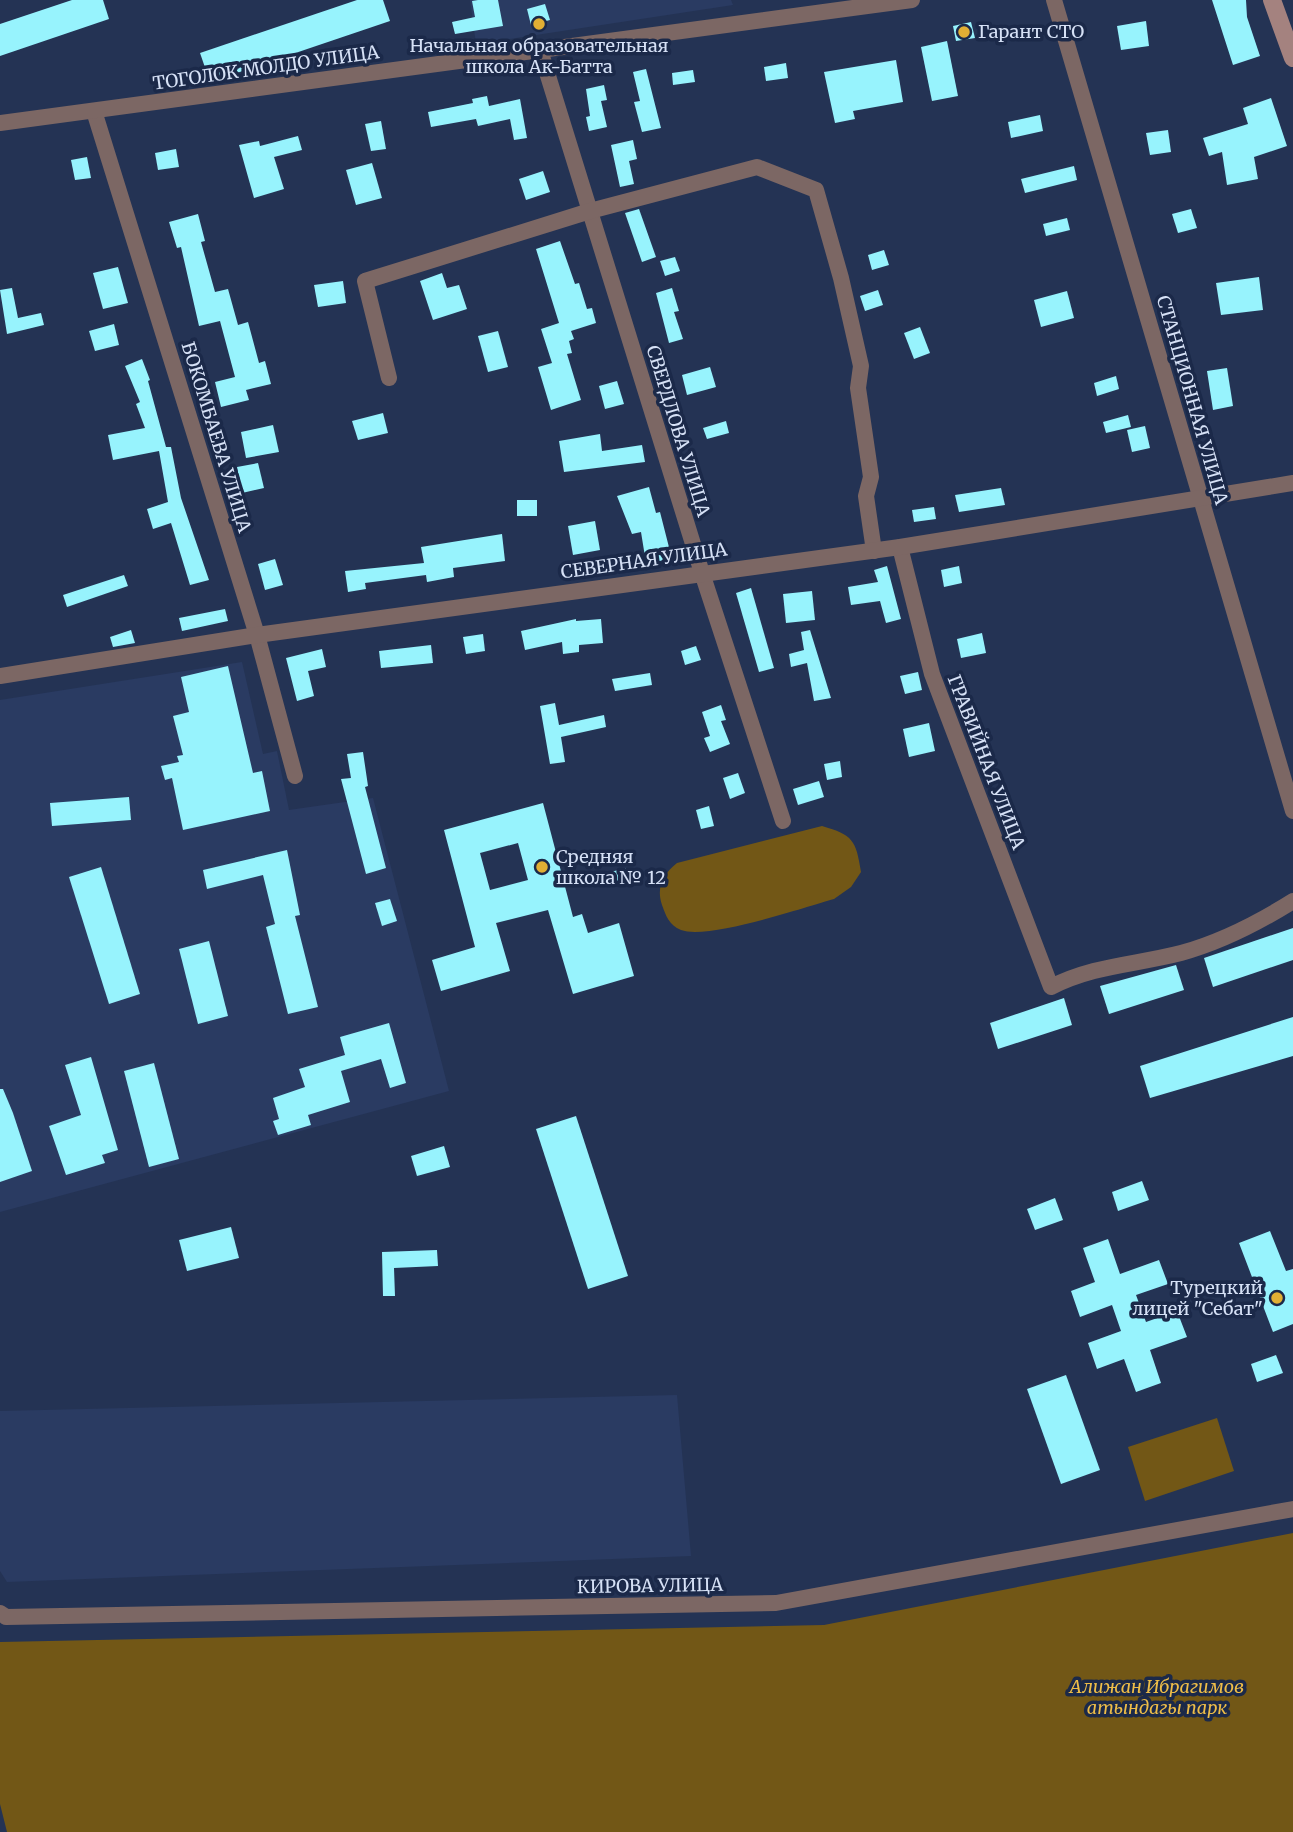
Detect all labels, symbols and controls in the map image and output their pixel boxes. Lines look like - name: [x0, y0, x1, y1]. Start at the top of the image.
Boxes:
- marker: Начальная образовательная школа Ак-Батта: [531, 16, 547, 32]
- place label: Гарант СТО: [978, 20, 1084, 43]
- marker: Гарант СТО: [956, 24, 972, 40]
- place label: Начальная образовательная школа Ак-Батта: [409, 34, 669, 78]
- street label: ТОГОЛОК МОЛДО УЛИЦА: [151, 40, 381, 95]
- street label: СТАНЦИОННАЯ УЛИЦА: [1152, 293, 1233, 507]
- street label: БОКОМБАЕВА УЛИЦА: [176, 339, 257, 535]
- street label: СВЕРДЛОВА УЛИЦА: [641, 342, 716, 520]
- street label: СЕВЕРНАЯ УЛИЦА: [559, 537, 729, 584]
- street label: ГРАВИЙНАЯ УЛИЦА: [943, 671, 1030, 853]
- place label: Средняя школа № 12: [556, 845, 666, 889]
- marker: Средняя школа № 12: [534, 859, 550, 875]
- place label: Турецкий лицей "Себат": [1132, 1276, 1263, 1320]
- marker: Турецкий лицей "Себат": [1269, 1290, 1285, 1306]
- street label: КИРОВА УЛИЦА: [577, 1573, 724, 1598]
- park label: Алижан Ибрагимов атындагы парк: [1068, 1675, 1244, 1719]

